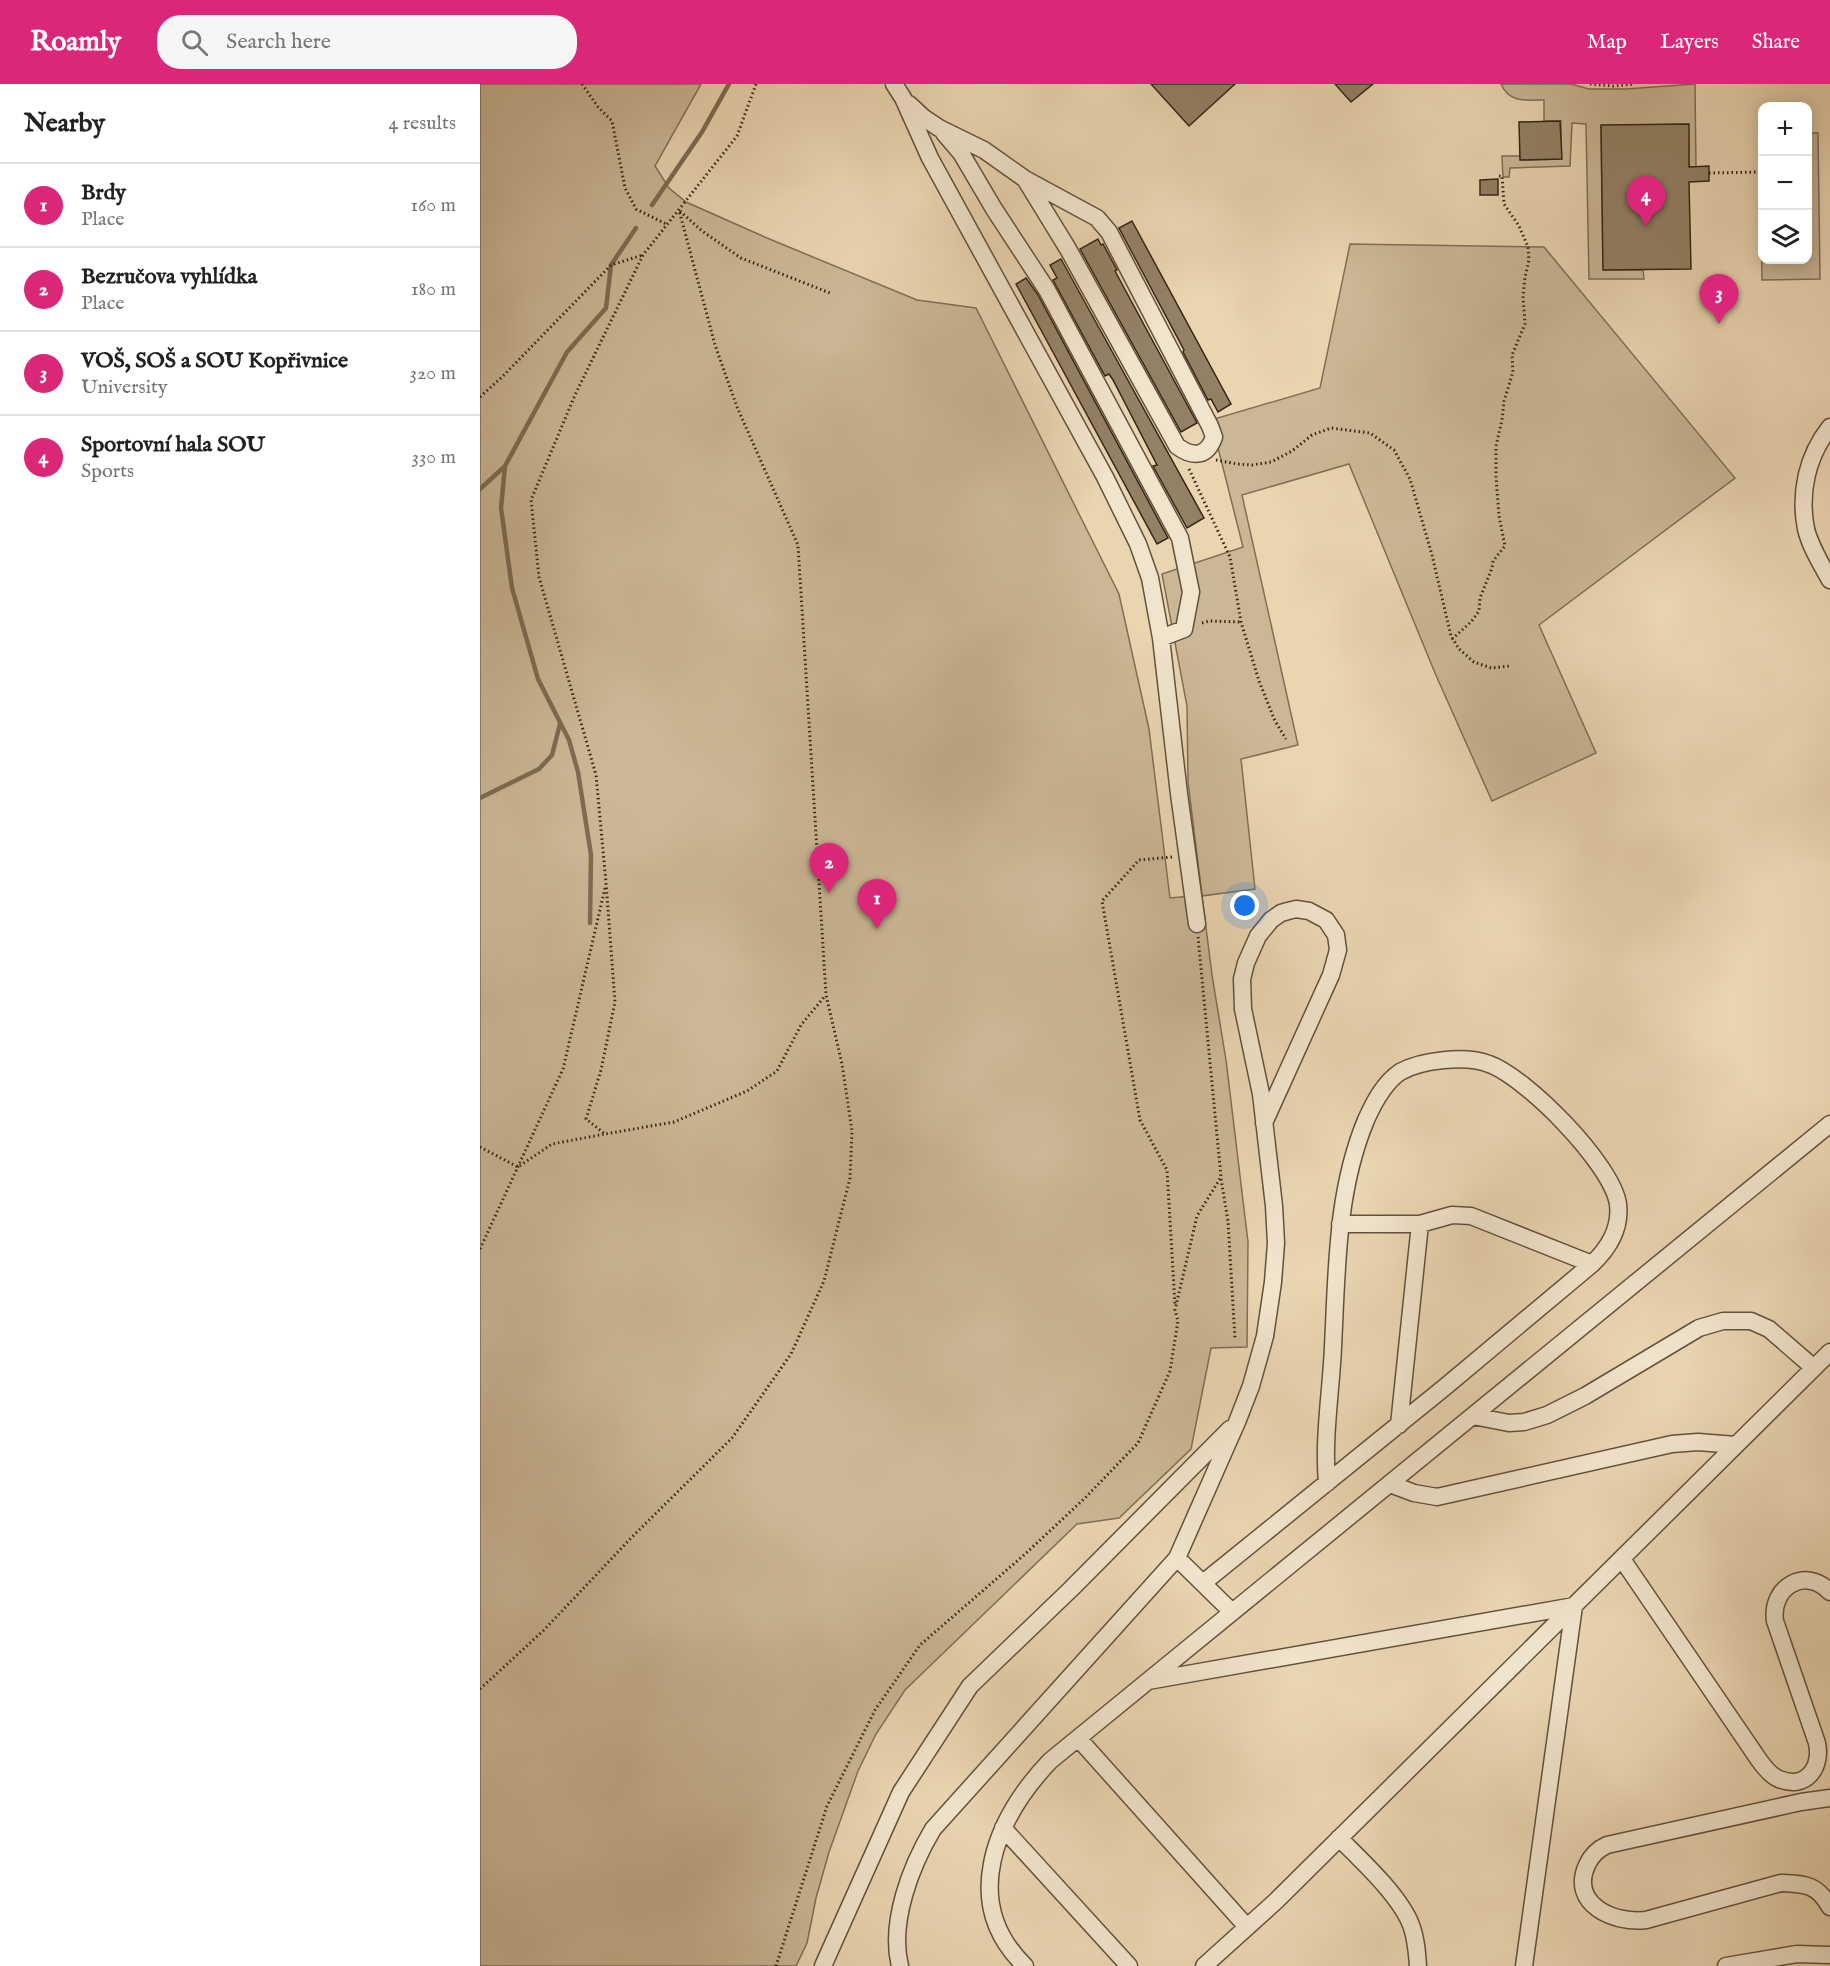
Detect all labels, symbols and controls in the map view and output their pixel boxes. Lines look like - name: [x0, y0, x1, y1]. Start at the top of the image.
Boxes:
- search box: [157, 15, 577, 69]
- text: Roamly: [30, 25, 121, 60]
- icon: search: [178, 26, 211, 59]
- text: Search here: [226, 28, 331, 56]
- text: Map: [1587, 29, 1627, 56]
- text: Layers: [1660, 29, 1719, 56]
- text: Share: [1752, 29, 1800, 56]
- map controls: [1758, 102, 1812, 264]
- button: +: [1758, 102, 1812, 156]
- text: Nearby: [24, 107, 105, 140]
- text: 4 results: [389, 111, 456, 136]
- button: −: [1758, 156, 1812, 210]
- pin: 4: [1626, 176, 1666, 226]
- text: Brdy: [81, 179, 126, 207]
- text: 1: [40, 193, 47, 218]
- text: 160 m: [410, 193, 456, 218]
- text: Place: [81, 207, 124, 232]
- button: layers: [1758, 210, 1812, 264]
- text: Bezručova vyhlídka: [81, 263, 257, 291]
- pin: 3: [1700, 274, 1738, 324]
- text: 2: [39, 277, 48, 302]
- text: 180 m: [411, 277, 456, 302]
- text: Place: [81, 291, 124, 316]
- text: VOŠ, SOŠ a SOU Kopřivnice: [81, 347, 348, 375]
- text: 3: [40, 361, 47, 386]
- text: 320 m: [410, 361, 456, 386]
- text: University: [81, 375, 168, 400]
- text: Sportovní hala SOU: [81, 431, 265, 459]
- text: 4: [39, 445, 48, 470]
- text: 330 m: [411, 445, 456, 470]
- text: Sports: [81, 459, 134, 484]
- pin: 2: [810, 844, 848, 893]
- pin: 1: [858, 880, 896, 929]
- your location: [1230, 891, 1259, 920]

